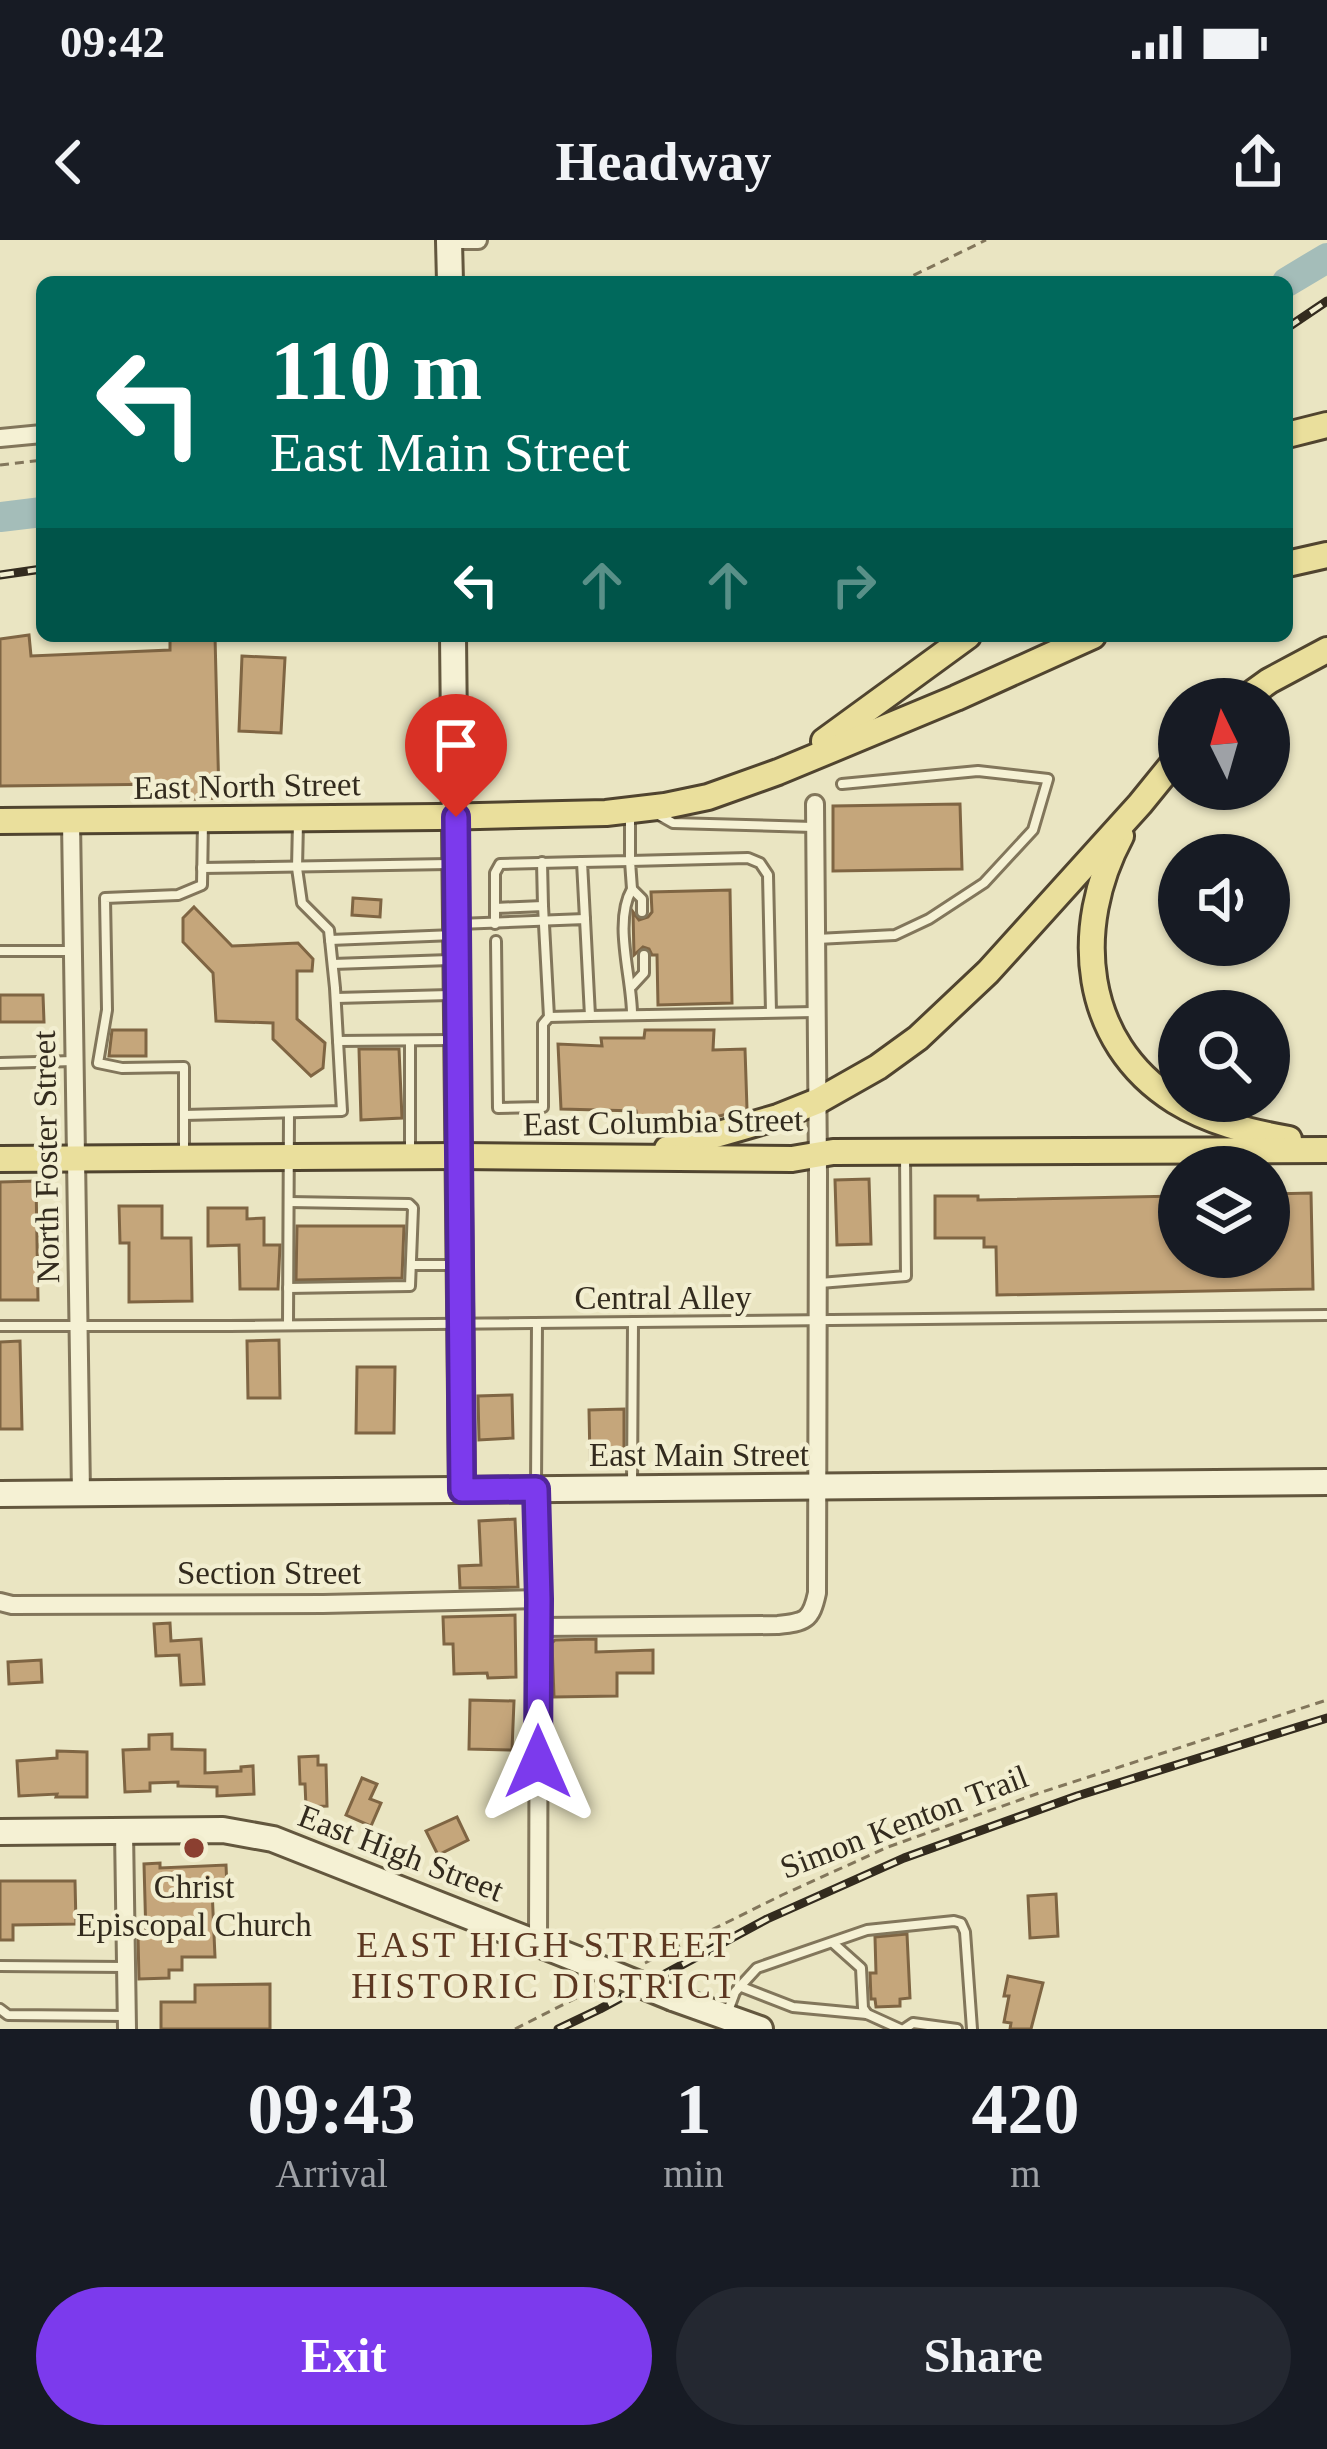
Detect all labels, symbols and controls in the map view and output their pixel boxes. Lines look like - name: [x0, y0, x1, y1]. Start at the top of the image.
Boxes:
- text: 09:42: [60, 17, 165, 67]
- icon: back: [36, 129, 102, 195]
- icon: share: [1225, 129, 1291, 195]
- text: Headway: [556, 132, 772, 192]
- icon: left: [72, 324, 228, 480]
- text: 110 m: [270, 324, 482, 417]
- text: East Main Street: [270, 423, 630, 483]
- icon: left: [443, 552, 509, 618]
- icon: ahead: [569, 552, 635, 618]
- icon: ahead: [695, 552, 761, 618]
- icon: right: [821, 552, 887, 618]
- north arrow: [1158, 678, 1290, 810]
- map controls: [1158, 678, 1290, 1278]
- pin: [405, 694, 507, 817]
- icon: arrive: [423, 712, 489, 778]
- street label: East North Street: [133, 766, 361, 806]
- button: sound: [1158, 834, 1290, 966]
- button: search: [1158, 990, 1290, 1122]
- street label: North Foster Street: [26, 1030, 66, 1284]
- street label: East Columbia Street: [522, 1102, 804, 1142]
- button: layers: [1158, 1146, 1290, 1278]
- street label: Central Alley: [575, 1280, 752, 1316]
- street label: East Main Street: [589, 1437, 809, 1473]
- street label: Section Street: [177, 1555, 361, 1591]
- position arrow: [475, 1699, 601, 1825]
- street label: Simon Kenton Trail: [775, 1758, 1033, 1886]
- street label: East High Street: [294, 1797, 508, 1909]
- marker: Christ Episcopal Church: [181, 1835, 207, 1861]
- place label: Christ Episcopal Church: [76, 1869, 312, 1943]
- district label: EAST HIGH STREET HISTORIC DISTRICT: [351, 1925, 739, 2006]
- text: 09:43: [248, 2069, 416, 2149]
- text: 1: [675, 2069, 711, 2149]
- text: 420: [971, 2069, 1079, 2149]
- text: Arrival: [275, 2152, 388, 2195]
- text: min: [663, 2152, 724, 2195]
- text: m: [1010, 2152, 1041, 2195]
- button: Exit: [36, 2287, 652, 2425]
- button: Share: [676, 2287, 1291, 2425]

